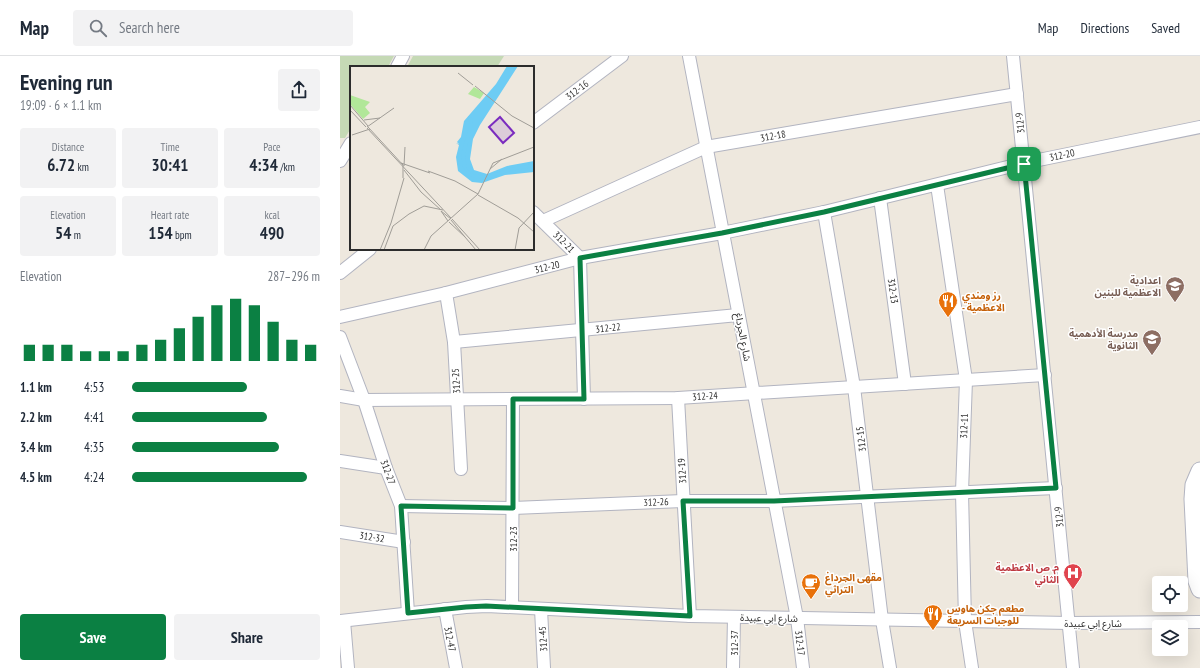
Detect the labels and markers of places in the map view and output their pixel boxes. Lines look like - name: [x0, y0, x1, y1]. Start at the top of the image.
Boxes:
- pin: [1007, 147, 1041, 181]
- place label: اعدادية الاعظمية للبنين: [1095, 274, 1161, 299]
- school or university icon: اعدادية الاعظمية للبنين: [1164, 275, 1186, 303]
- place label: رز ومندي - الاعظمية: [962, 289, 1005, 314]
- restaurant icon: رز ومندي - الاعظمية: [937, 290, 959, 318]
- place label: مدرسة الأدهمية الثانوية: [1069, 327, 1138, 352]
- school or university icon: مدرسة الأدهمية الثانوية: [1141, 328, 1163, 356]
- place label: م. ص الاعظمية الثاني: [996, 561, 1060, 588]
- hospital icon: م. ص الاعظمية الثاني: [1062, 562, 1084, 590]
- place label: مقهى الجرداغ التراثي: [825, 571, 882, 598]
- cafe icon: مقهى الجرداغ التراثي: [800, 572, 822, 600]
- place label: مطعم جكن هاوس للوجبات السريعة: [947, 602, 1025, 627]
- restaurant icon: مطعم جكن هاوس للوجبات السريعة: [922, 603, 944, 631]

